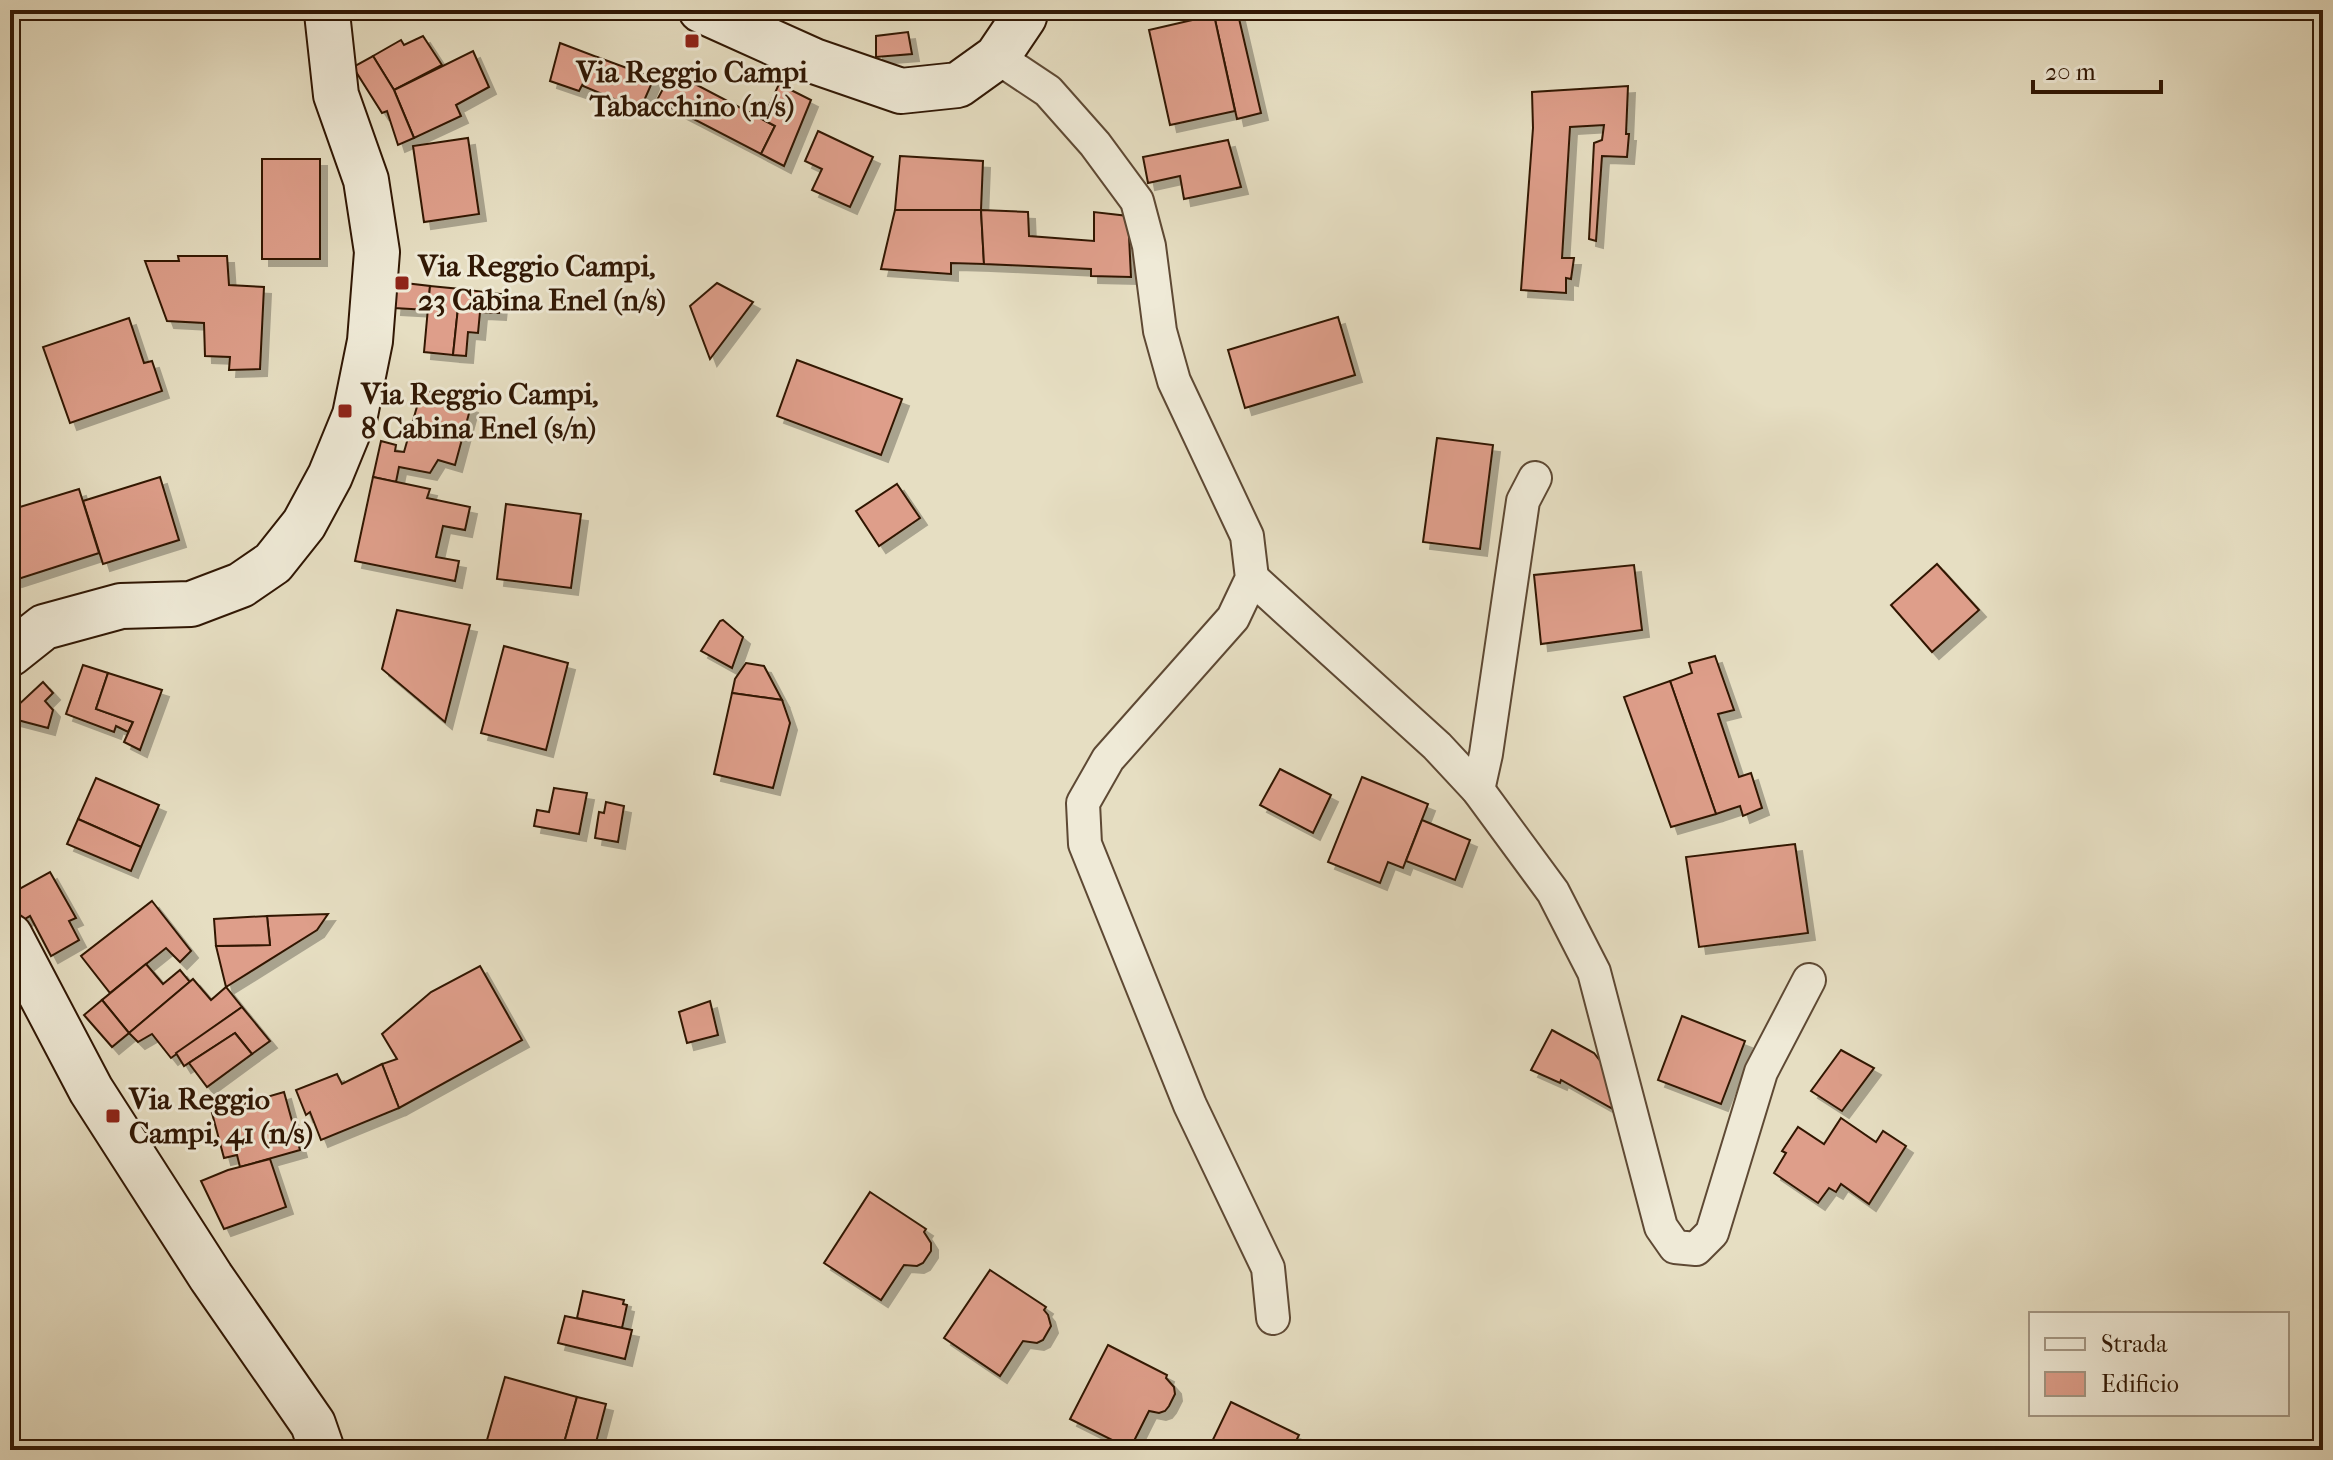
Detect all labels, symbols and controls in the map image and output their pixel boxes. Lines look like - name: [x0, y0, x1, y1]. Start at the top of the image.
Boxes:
- marker: Via Reggio Campi Tabacchino (n/s): [683, 32, 701, 50]
- scale bar: [2033, 44, 2161, 94]
- place label: Via Reggio Campi Tabacchino (n/s): [575, 55, 808, 124]
- text: 20 m: [2045, 58, 2096, 86]
- place label: Via Reggio Campi, 23 Cabina Enel (n/s): [417, 249, 666, 318]
- marker: Via Reggio Campi, 23 Cabina Enel (n/s): [393, 274, 411, 292]
- place label: Via Reggio Campi, 8 Cabina Enel (s/n): [360, 377, 599, 446]
- marker: Via Reggio Campi, 8 Cabina Enel (s/n): [336, 402, 354, 420]
- place label: Via Reggio Campi, 41 (n/s): [128, 1082, 313, 1152]
- marker: Via Reggio Campi, 41 (n/s): [104, 1107, 122, 1125]
- legend: [2029, 1312, 2289, 1416]
- text: Strada: [2101, 1330, 2168, 1358]
- text: Edificio: [2101, 1370, 2179, 1398]

